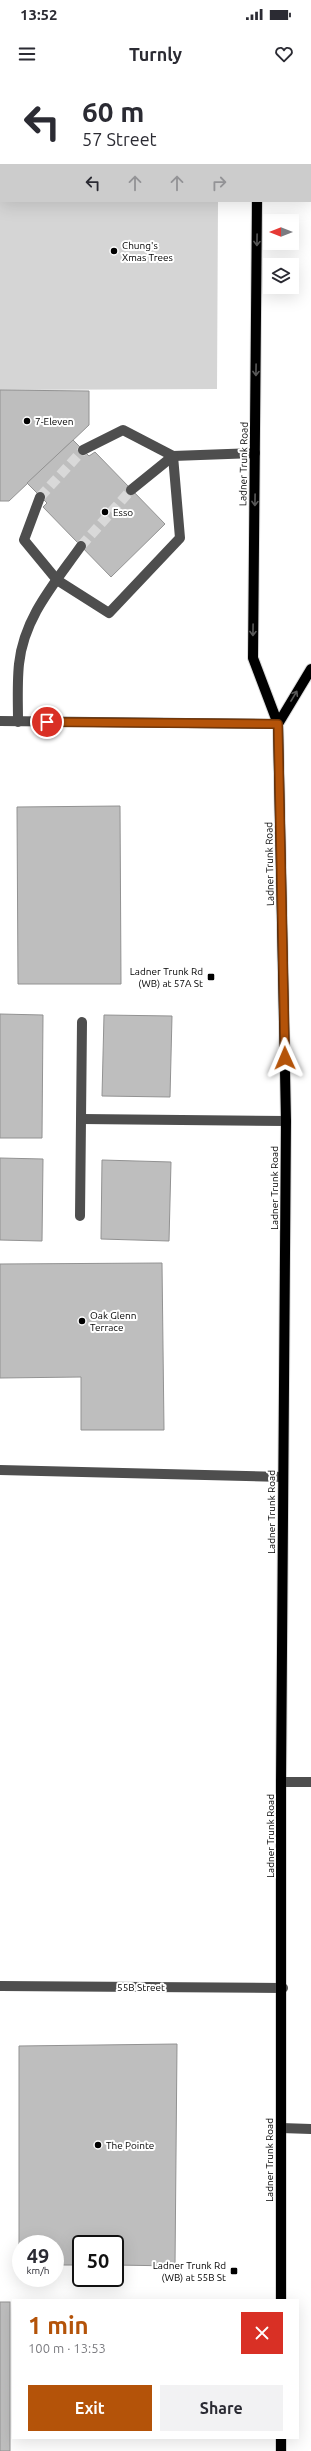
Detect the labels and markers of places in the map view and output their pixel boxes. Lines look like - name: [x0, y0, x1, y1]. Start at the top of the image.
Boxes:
- place label: Chung's Xmas Trees: [122, 240, 173, 263]
- marker: Chung's Xmas Trees: [109, 246, 119, 256]
- marker: 7-Eleven: [22, 416, 32, 426]
- place label: 7-Eleven: [35, 416, 73, 427]
- marker: Esso: [100, 507, 110, 517]
- place label: Esso: [113, 507, 133, 518]
- pin: [30, 705, 64, 739]
- place label: Ladner Trunk Rd (WB) at 57A St: [130, 966, 203, 989]
- marker: Ladner Trunk Rd (WB) at 57A St: [206, 972, 216, 982]
- place label: Oak Glenn Terrace: [90, 1310, 136, 1333]
- marker: Oak Glenn Terrace: [77, 1316, 87, 1326]
- marker: The Pointe: [93, 2140, 103, 2150]
- place label: The Pointe: [106, 2140, 154, 2151]
- place label: Ladner Trunk Rd (WB) at 55B St: [153, 2260, 226, 2283]
- marker: Ladner Trunk Rd (WB) at 55B St: [229, 2266, 239, 2276]

